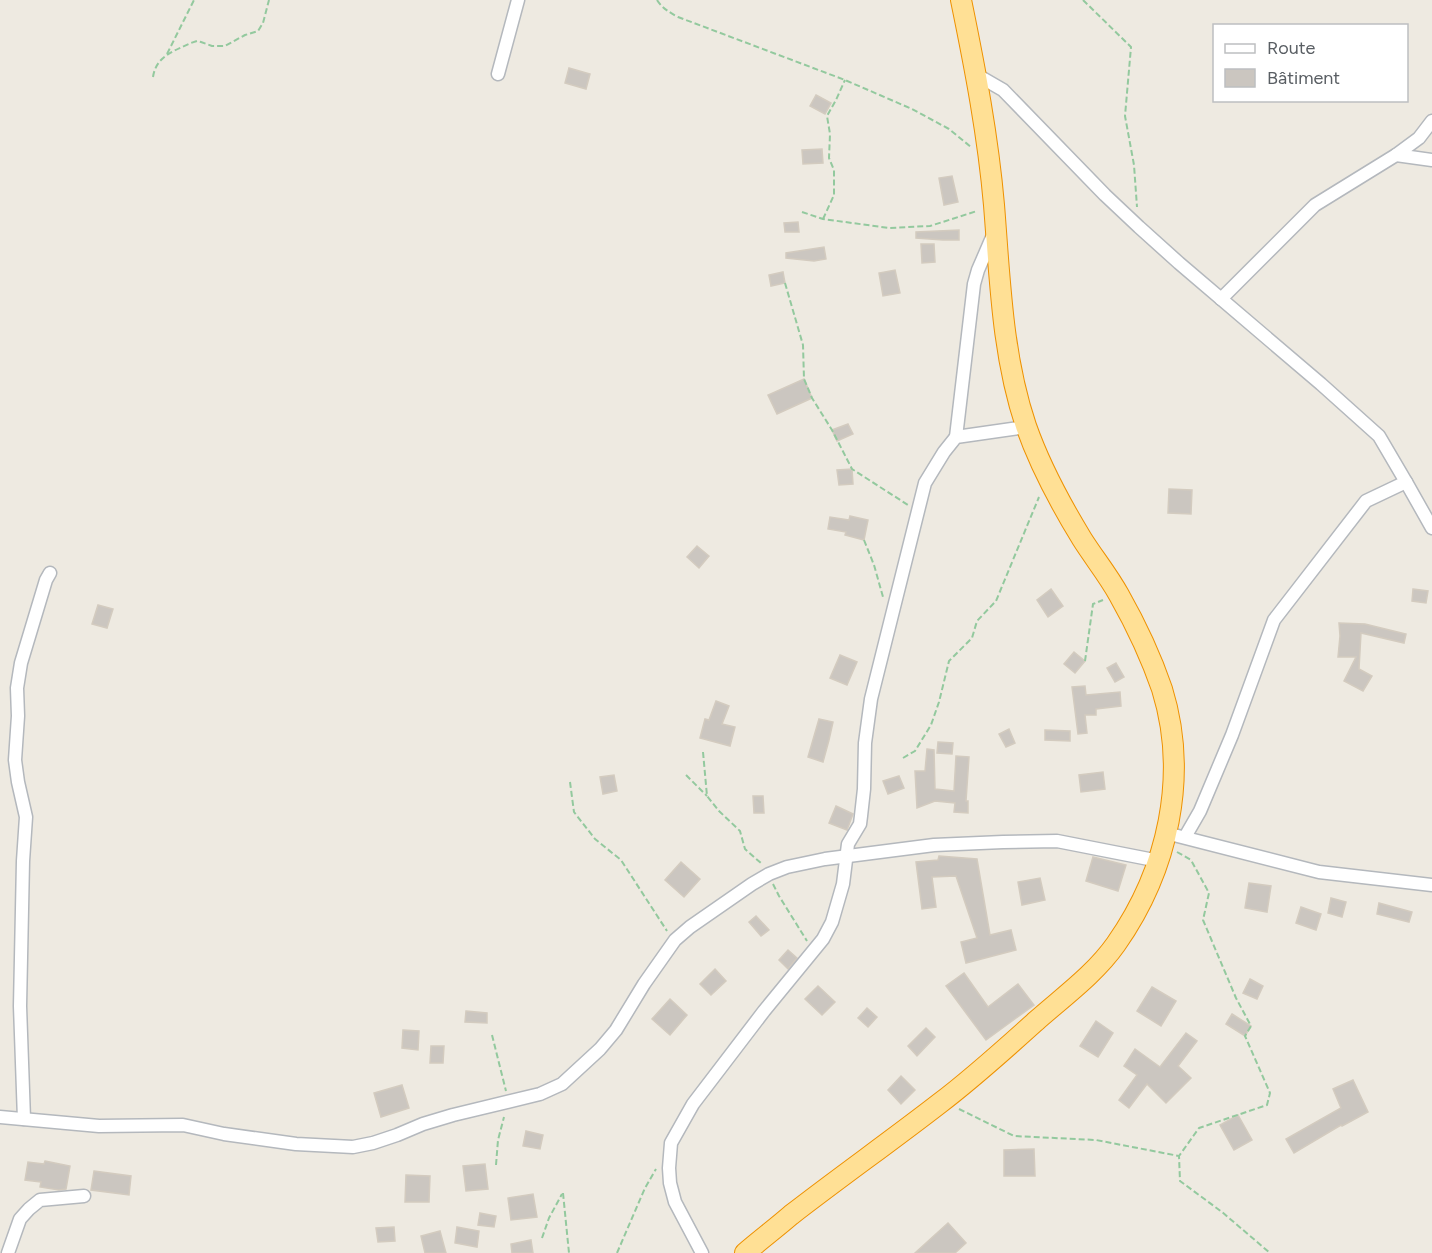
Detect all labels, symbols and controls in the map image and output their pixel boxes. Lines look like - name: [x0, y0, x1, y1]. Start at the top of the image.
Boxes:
- legend: [1213, 24, 1408, 102]
- text: Route: [1267, 37, 1316, 59]
- text: Bâtiment: [1267, 67, 1340, 89]

